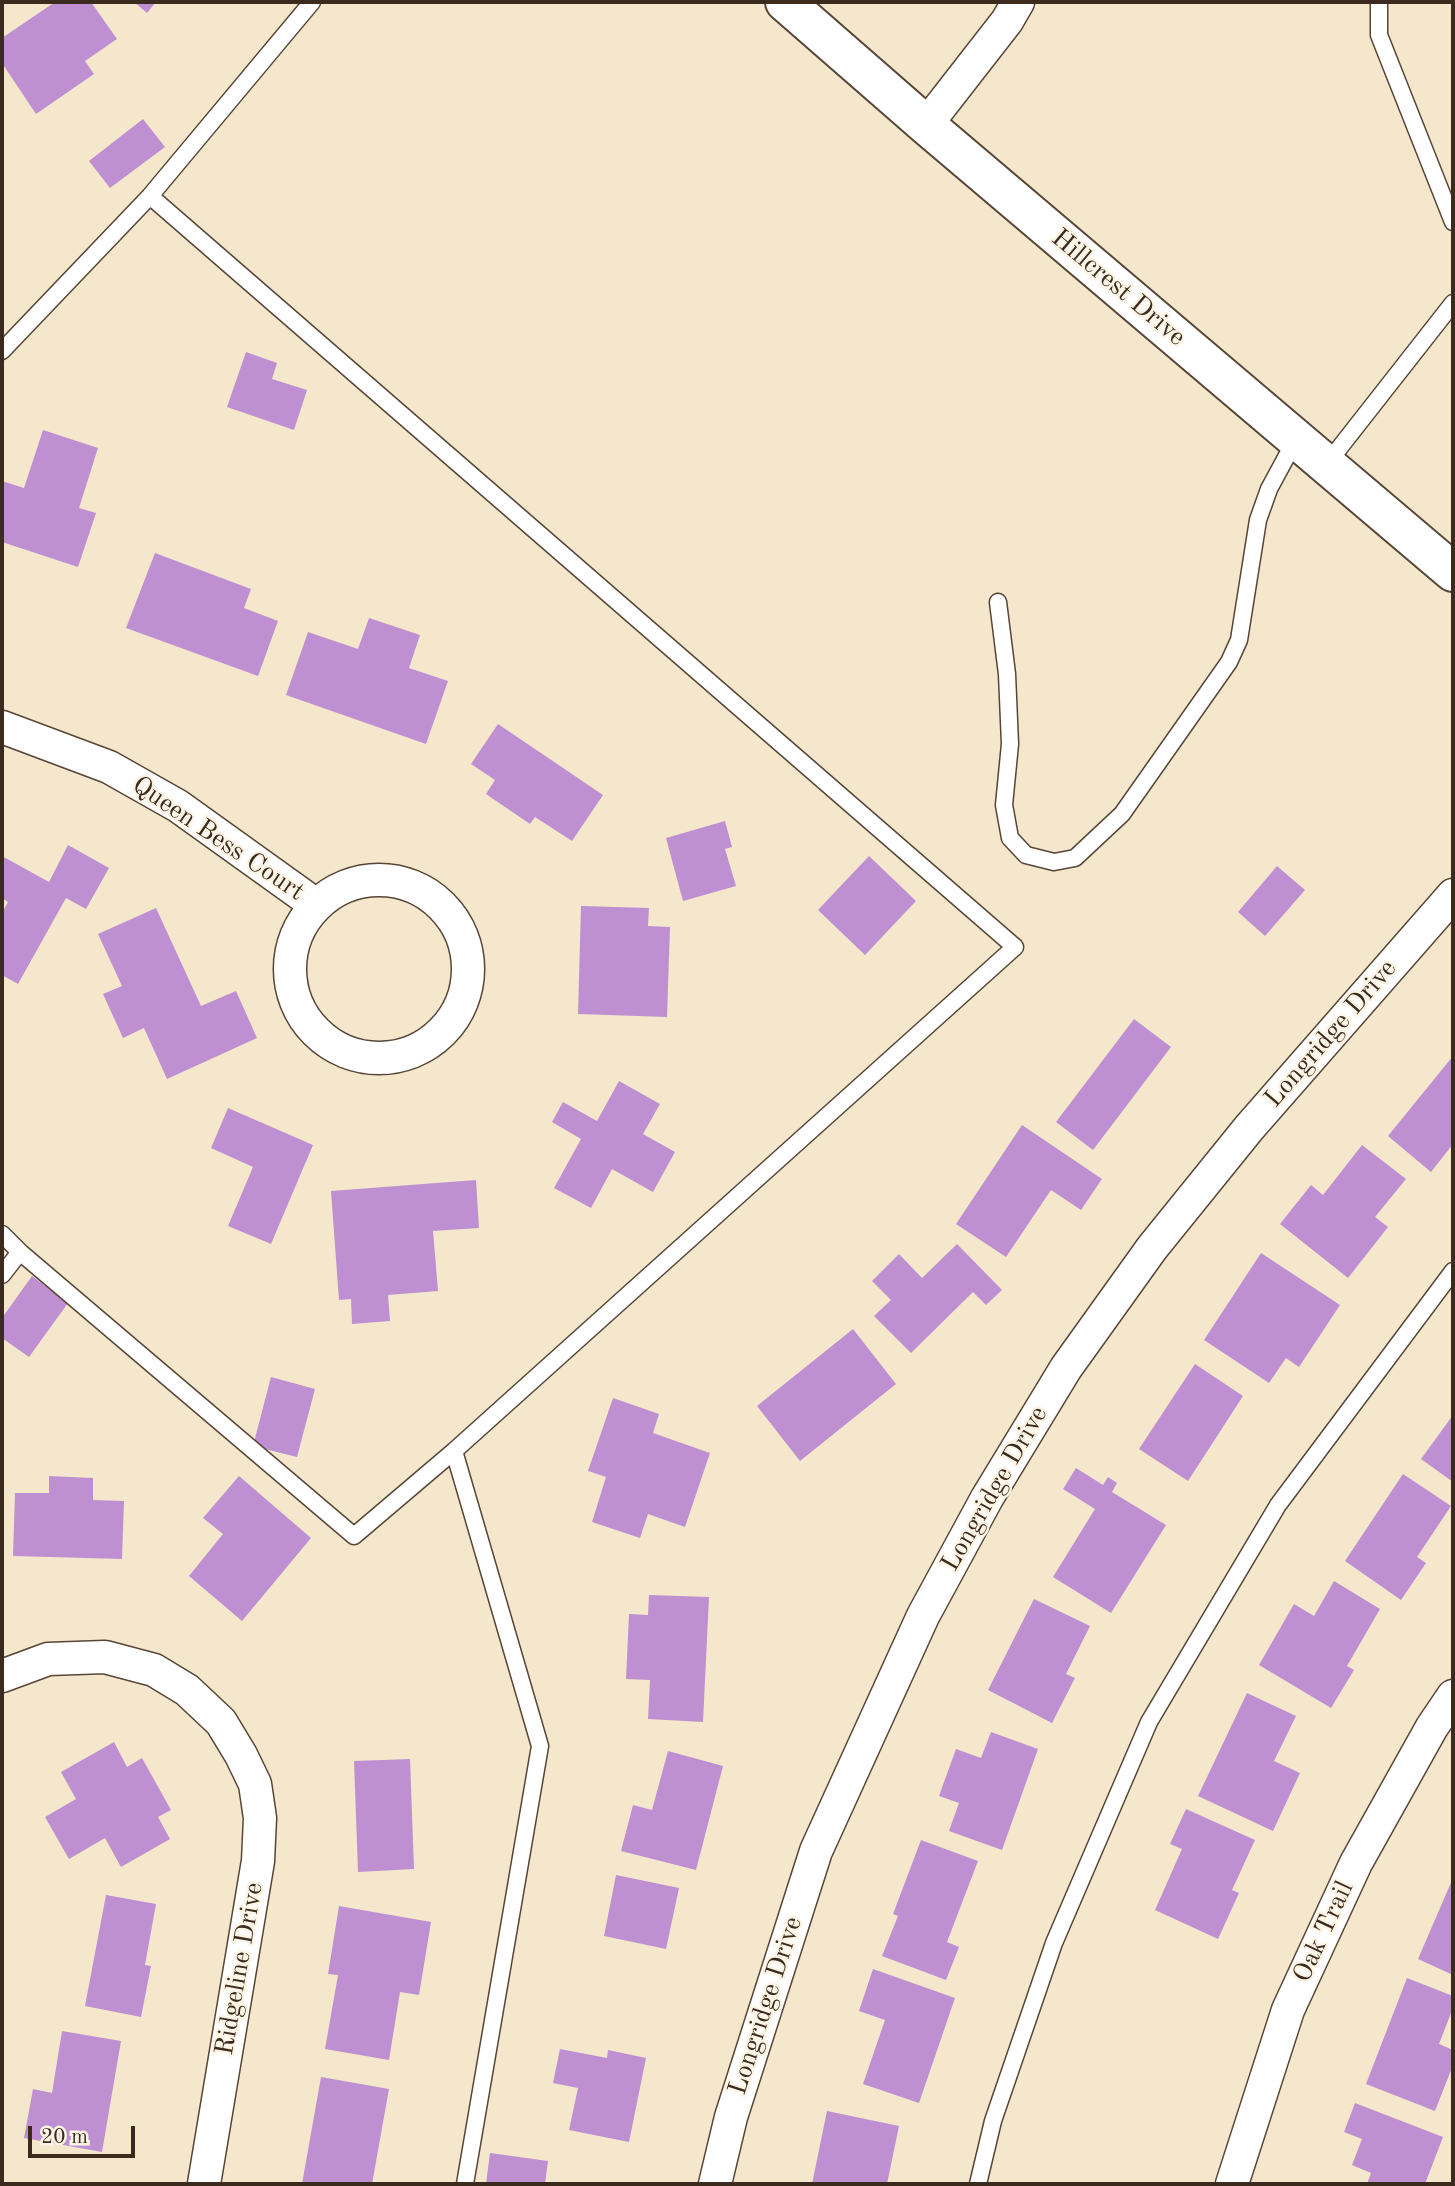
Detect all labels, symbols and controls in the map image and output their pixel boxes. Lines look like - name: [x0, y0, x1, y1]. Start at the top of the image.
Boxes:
- street label: Hillcrest Drive: [1045, 223, 1191, 353]
- street label: Queen Bess Court: [126, 770, 310, 908]
- street label: Longridge Drive: [1258, 954, 1404, 1114]
- street label: Longridge Drive: [935, 1401, 1055, 1577]
- street label: Oak Trail: [1287, 1876, 1361, 1988]
- street label: Ridgeline Drive: [209, 1880, 271, 2058]
- street label: Longridge Drive: [723, 1913, 809, 2099]
- scale bar: [32, 2112, 138, 2156]
- text: 20 m: [41, 2127, 88, 2148]

